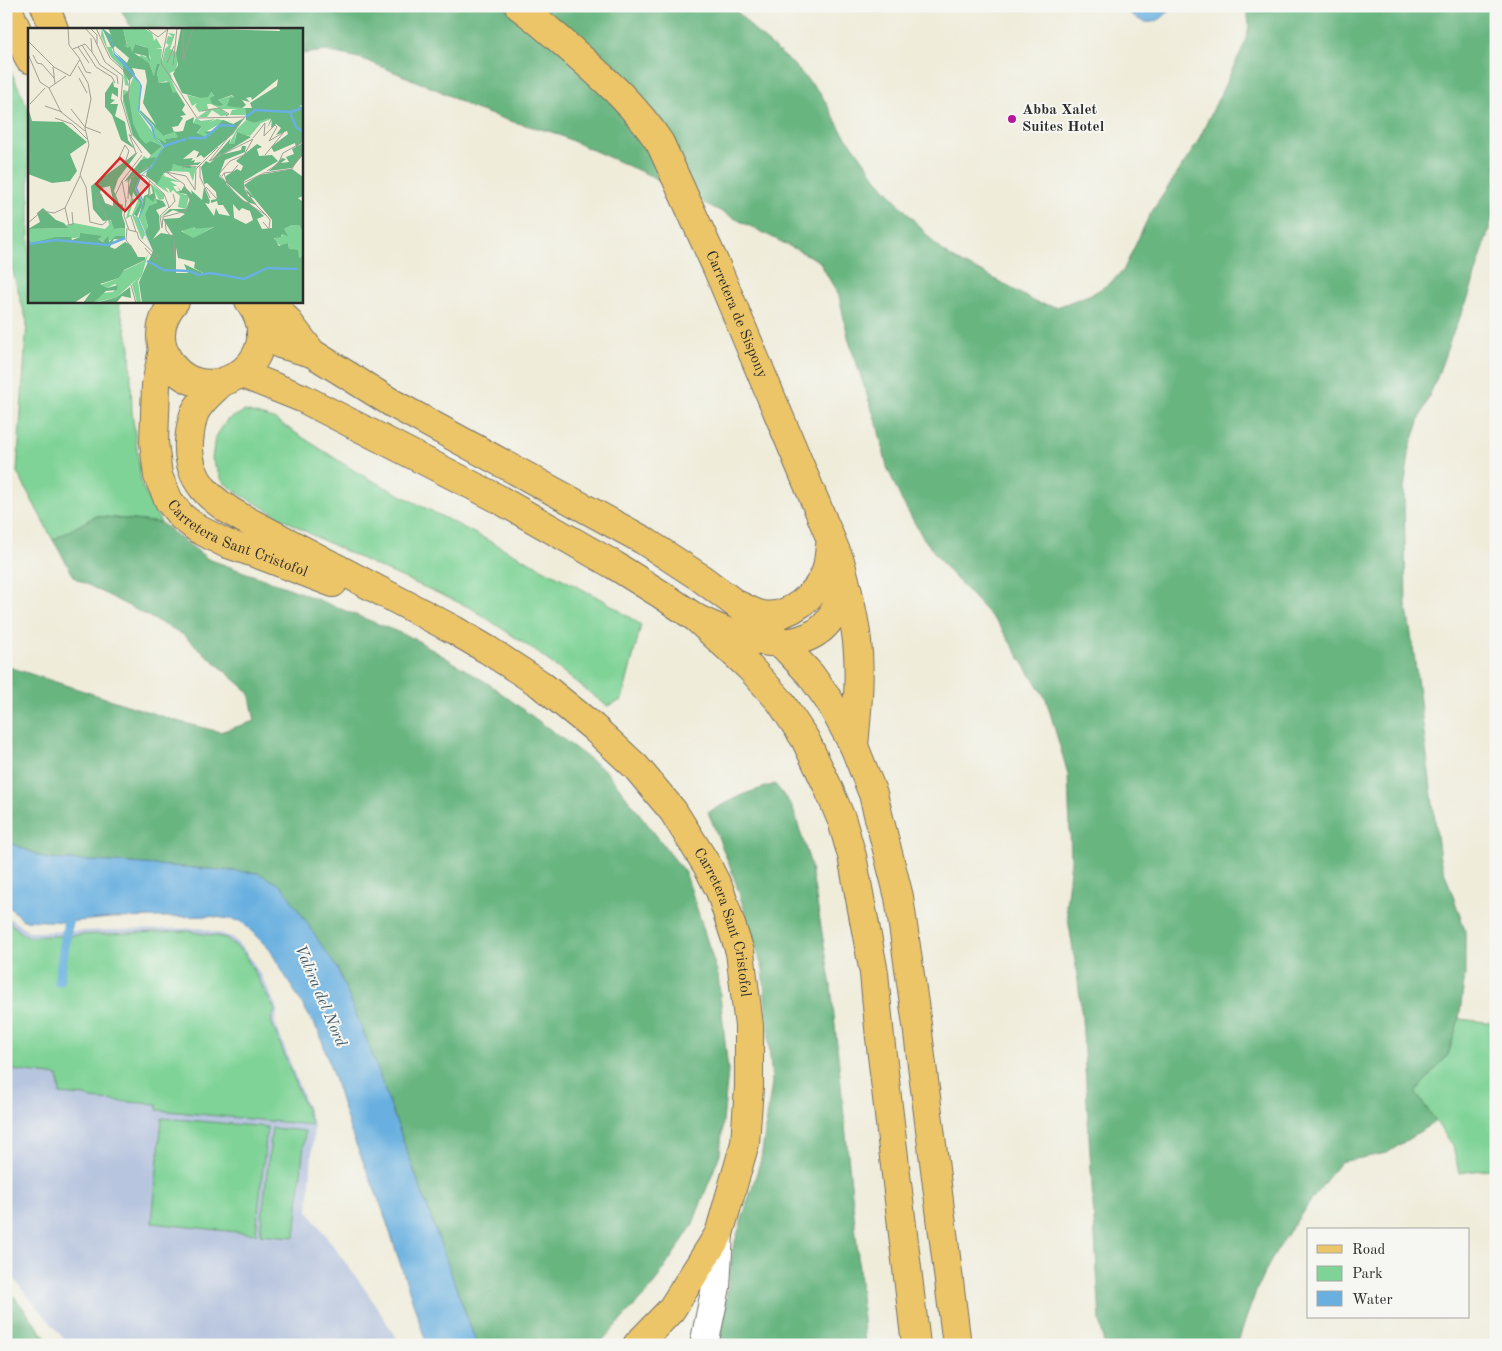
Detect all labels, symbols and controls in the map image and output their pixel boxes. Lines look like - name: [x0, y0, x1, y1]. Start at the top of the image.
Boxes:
- inset map: [28, 28, 302, 302]
- place label: Abba Xalet Suites Hotel: [1022, 103, 1105, 135]
- marker: Abba Xalet Suites Hotel: [1006, 113, 1018, 125]
- street label: Carretera de Sispony: [703, 248, 770, 380]
- street label: Carretera Sant Cristofol: [164, 497, 310, 580]
- street label: Carretera Sant Cristofol: [691, 845, 753, 998]
- water label: Valira del Nord: [291, 943, 349, 1050]
- legend: [1307, 1228, 1470, 1318]
- text: Road: [1352, 1243, 1386, 1258]
- text: Park: [1352, 1267, 1383, 1282]
- text: Water: [1352, 1293, 1393, 1308]

